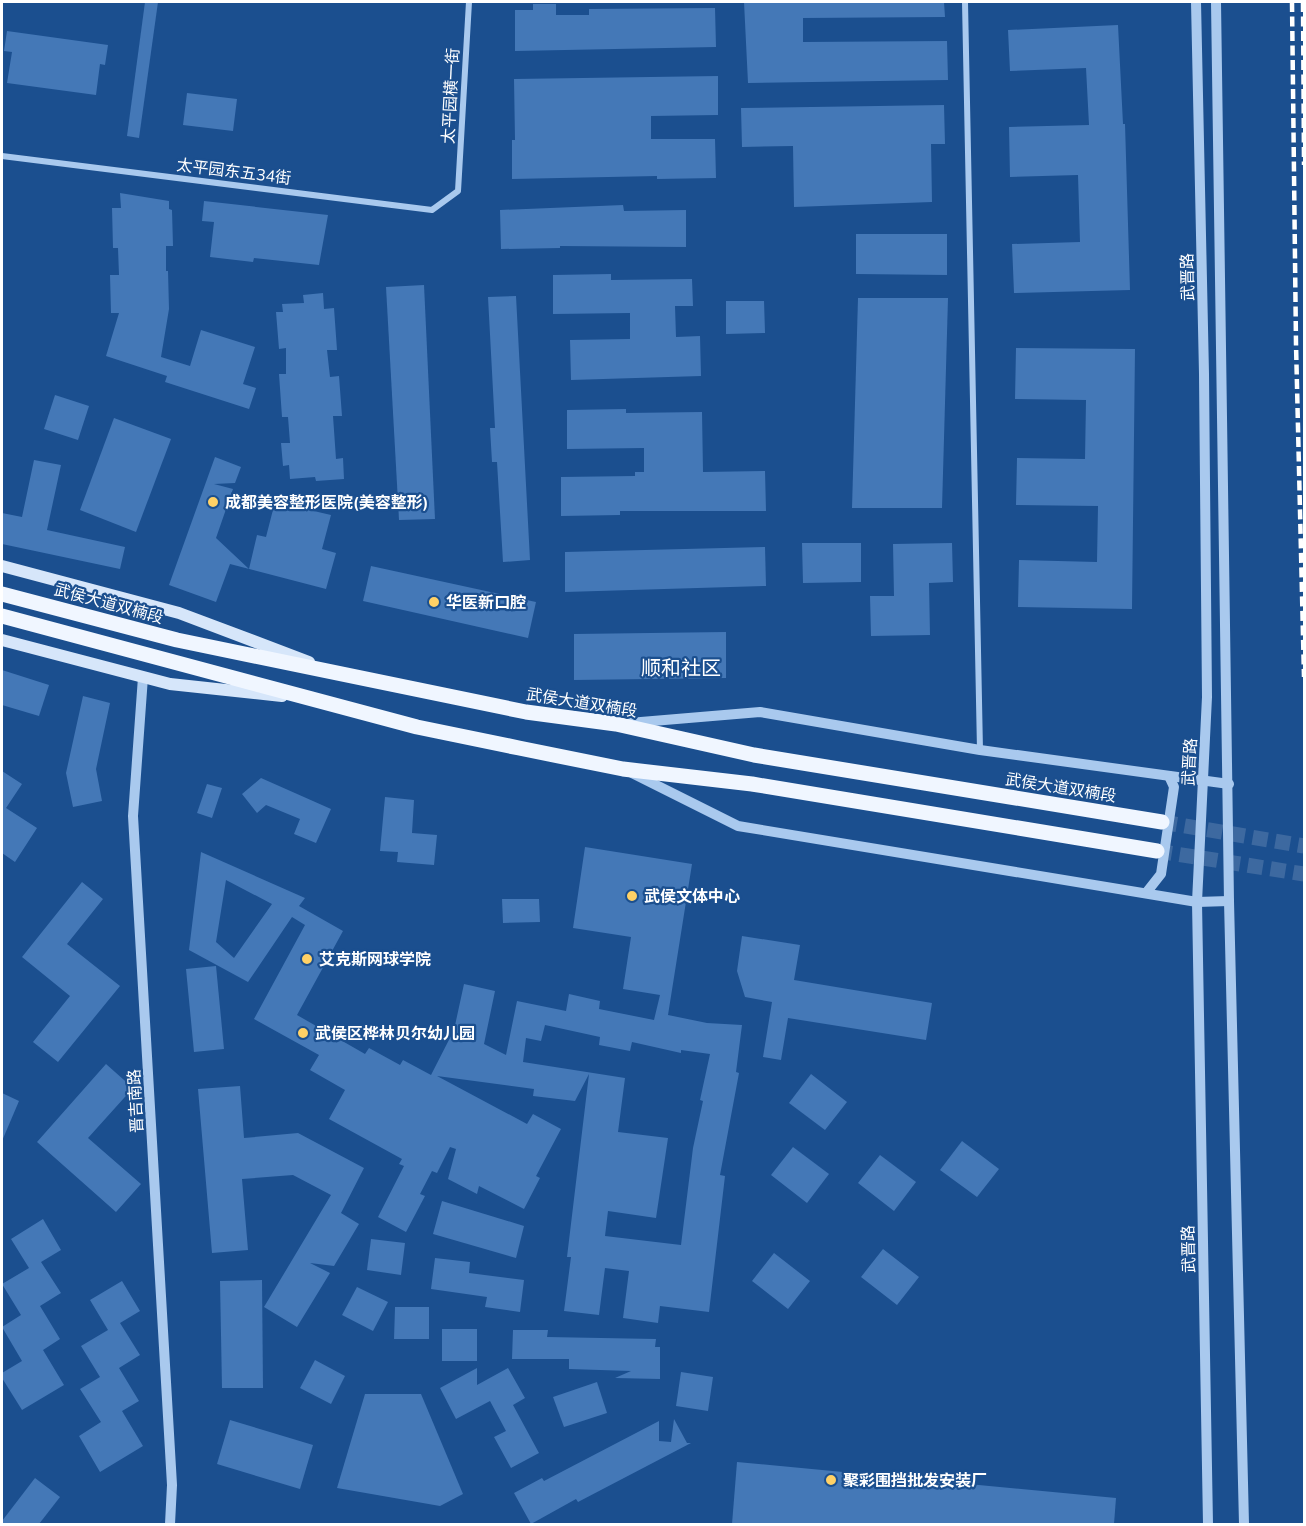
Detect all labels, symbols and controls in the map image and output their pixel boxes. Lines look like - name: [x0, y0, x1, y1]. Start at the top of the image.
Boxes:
- street label: 太平园横一街: [438, 48, 462, 144]
- street label: 太平园东五34街: [176, 154, 292, 188]
- street label: 武晋路: [1177, 253, 1197, 301]
- place label: 成都美容整形医院(美容整形): [225, 492, 428, 512]
- marker: 成都美容整形医院(美容整形): [206, 495, 220, 509]
- street label: 武侯大道双楠段: [52, 579, 166, 627]
- place label: 华医新口腔: [446, 592, 526, 612]
- marker: 华医新口腔: [427, 595, 441, 609]
- district label: 顺和社区: [641, 655, 721, 680]
- street label: 武侯大道双楠段: [525, 683, 639, 721]
- street label: 武晋路: [1178, 738, 1200, 786]
- street label: 武侯大道双楠段: [1004, 768, 1118, 806]
- place label: 武侯文体中心: [644, 886, 740, 906]
- marker: 武侯文体中心: [625, 889, 639, 903]
- place label: 艾克斯网球学院: [319, 949, 431, 969]
- marker: 艾克斯网球学院: [300, 952, 314, 966]
- place label: 武侯区桦林贝尔幼儿园: [315, 1023, 475, 1043]
- marker: 武侯区桦林贝尔幼儿园: [296, 1026, 310, 1040]
- street label: 晋吉南路: [123, 1069, 147, 1133]
- street label: 武晋路: [1178, 1225, 1198, 1273]
- place label: 聚彩围挡批发安装厂: [843, 1470, 987, 1490]
- marker: 聚彩围挡批发安装厂: [824, 1473, 838, 1487]

